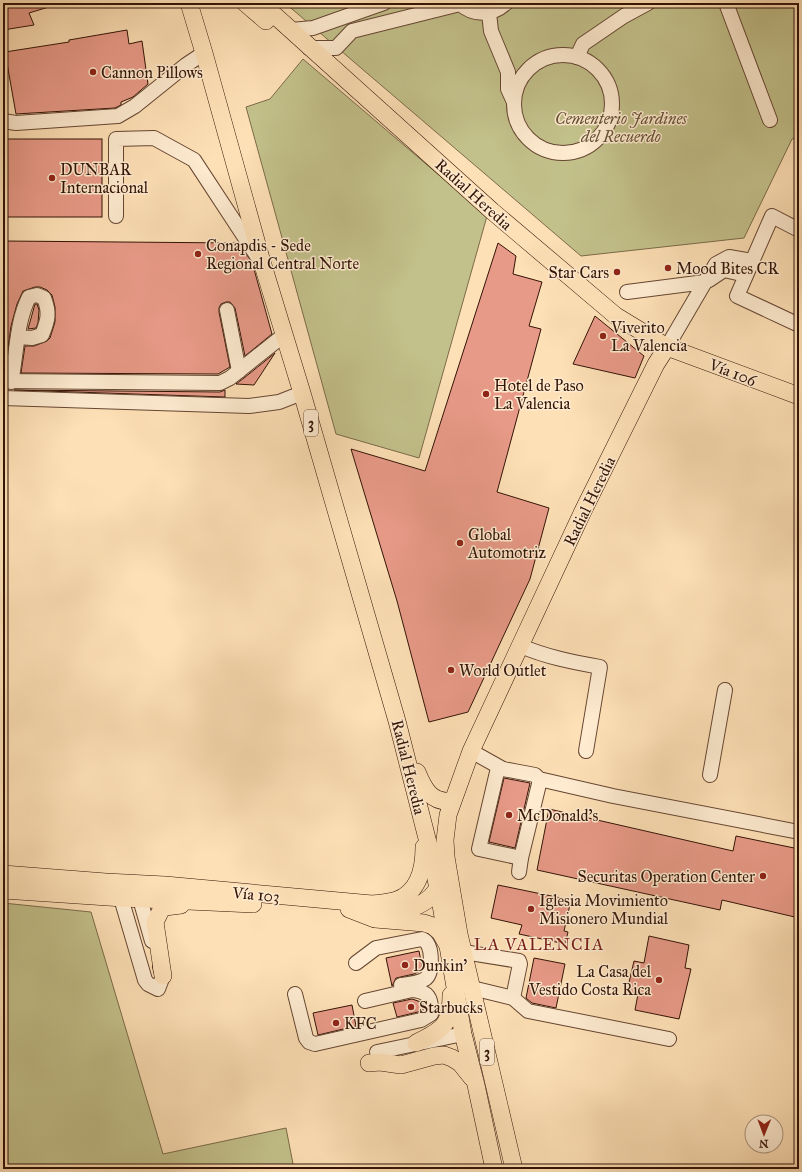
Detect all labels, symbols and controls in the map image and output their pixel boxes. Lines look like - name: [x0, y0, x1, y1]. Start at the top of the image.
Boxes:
- place label: Cannon Pillows: [101, 63, 203, 82]
- marker: Cannon Pillows: [88, 67, 98, 77]
- park label: Cementerio Jardines del Recuerdo: [555, 109, 687, 146]
- street label: Radial Heredia: [431, 155, 516, 234]
- place label: DUNBAR Internacional: [60, 160, 149, 197]
- marker: DUNBAR Internacional: [47, 173, 57, 183]
- place label: Conapdis - Sede Regional Central Norte: [206, 236, 359, 274]
- marker: Conapdis - Sede Regional Central Norte: [193, 249, 203, 259]
- place label: Mood Bites CR: [676, 259, 780, 278]
- place label: Star Cars: [548, 263, 609, 282]
- marker: Mood Bites CR: [663, 263, 673, 273]
- marker: Star Cars: [612, 267, 622, 277]
- place label: Viverito La Valencia: [610, 318, 687, 355]
- marker: Viverito La Valencia: [598, 331, 608, 341]
- street label: Vía 106: [706, 354, 760, 390]
- place label: Hotel de Paso La Valencia: [494, 376, 584, 413]
- marker: Hotel de Paso La Valencia: [481, 389, 491, 399]
- road number: 3: [304, 410, 318, 436]
- street label: Radial Heredia: [560, 453, 619, 549]
- place label: Global Automotriz: [467, 525, 547, 562]
- marker: Global Automotriz: [455, 538, 465, 548]
- place label: World Outlet: [459, 661, 547, 680]
- marker: World Outlet: [446, 665, 456, 675]
- street label: Radial Heredia: [388, 718, 430, 817]
- place label: McDonald's: [517, 806, 598, 825]
- marker: McDonald's: [504, 810, 514, 820]
- place label: Securitas Operation Center: [577, 867, 755, 886]
- marker: Securitas Operation Center: [758, 871, 768, 881]
- street label: Vía 103: [231, 883, 280, 906]
- place label: Iglesia Movimiento Misionero Mundial: [539, 891, 669, 928]
- marker: Iglesia Movimiento Misionero Mundial: [526, 904, 536, 914]
- district label: LA VALENCIA: [474, 934, 604, 955]
- place label: Dunkin': [413, 956, 467, 975]
- marker: Dunkin': [400, 960, 410, 970]
- place label: La Casa del Vestido Costa Rica: [528, 962, 652, 999]
- marker: La Casa del Vestido Costa Rica: [654, 975, 664, 985]
- place label: Starbucks: [419, 998, 483, 1017]
- marker: Starbucks: [406, 1002, 416, 1012]
- place label: KFC: [344, 1014, 377, 1033]
- marker: KFC: [331, 1018, 341, 1028]
- road number: 3: [480, 1039, 494, 1065]
- north arrow: [744, 1114, 784, 1154]
- text: N: [758, 1137, 769, 1150]

